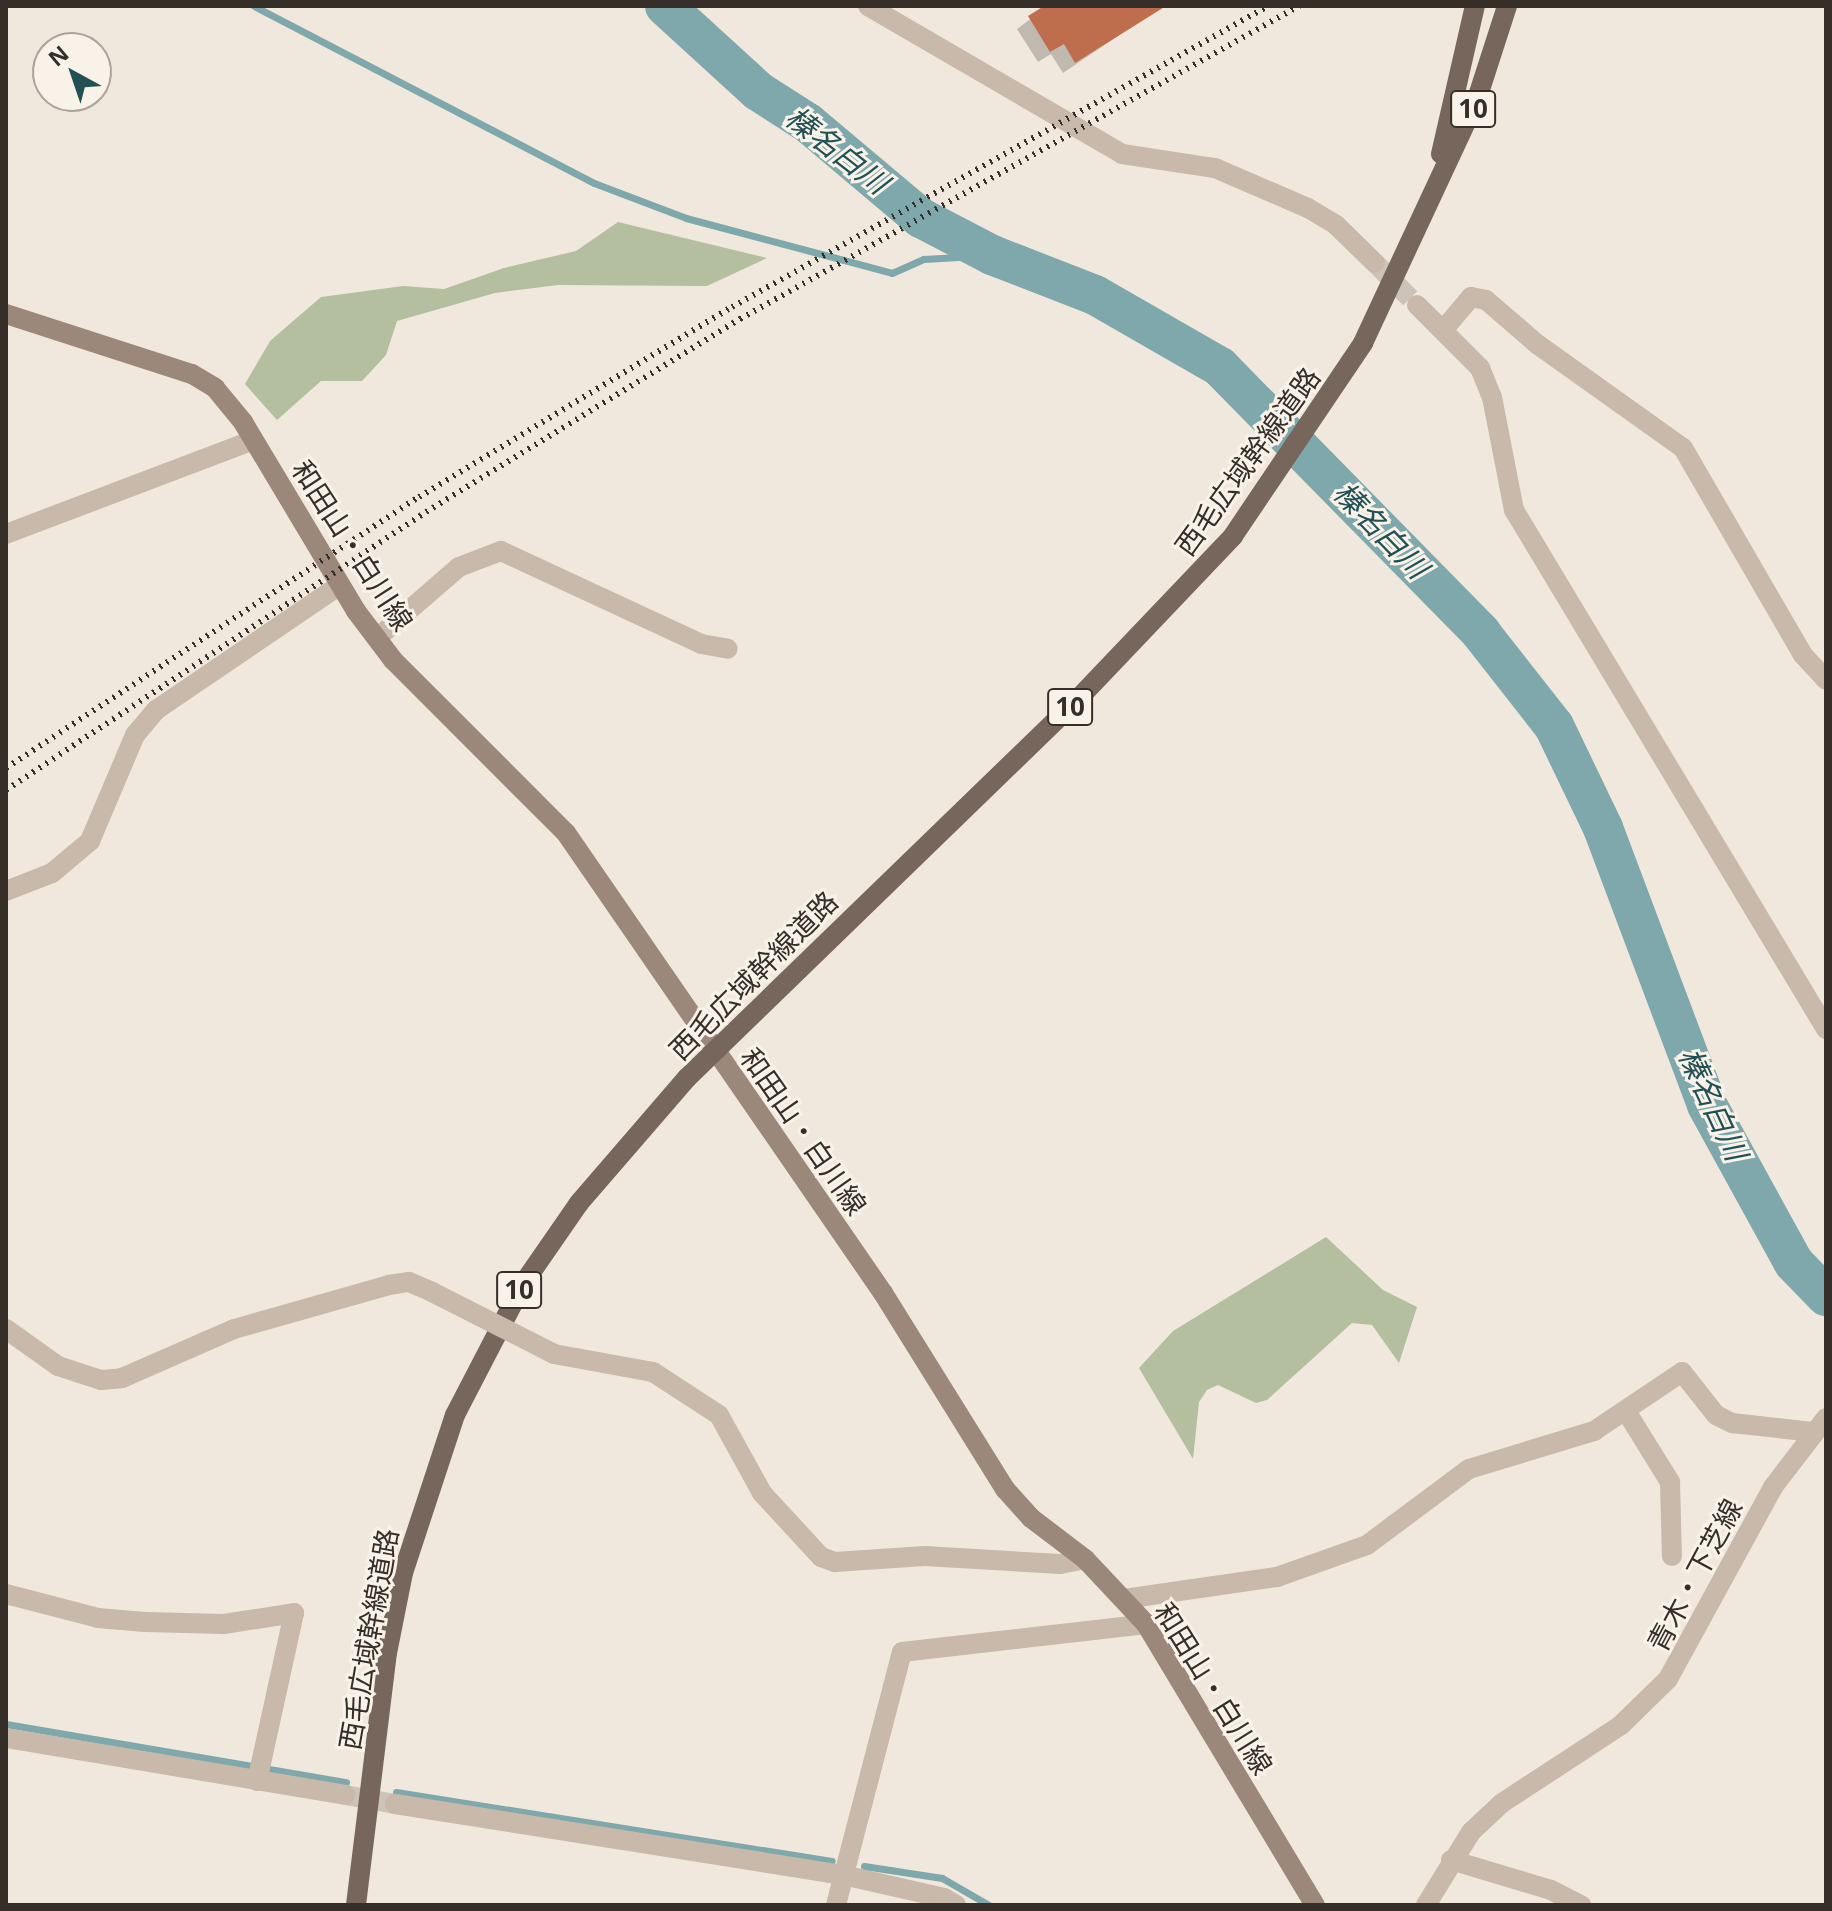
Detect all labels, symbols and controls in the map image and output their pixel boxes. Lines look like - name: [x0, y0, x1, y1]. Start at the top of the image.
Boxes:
- north arrow: [32, 32, 112, 112]
- text: N: [41, 38, 74, 72]
- road number: 10: [1449, 87, 1497, 131]
- water label: 榛名白川: [779, 99, 895, 201]
- street label: 西毛広域幹線道路: [1168, 361, 1326, 561]
- street label: 和田山・白川線: [286, 454, 420, 636]
- water label: 榛名白川: [1326, 474, 1436, 586]
- road number: 10: [1046, 685, 1094, 729]
- street label: 西毛広域幹線道路: [662, 884, 844, 1066]
- street label: 和田山・白川線: [734, 1041, 874, 1221]
- water label: 榛名白川: [1671, 1042, 1755, 1166]
- road number: 10: [495, 1268, 543, 1312]
- street label: 青木・下芝線: [1640, 1493, 1748, 1657]
- street label: 西毛広域幹線道路: [332, 1526, 404, 1752]
- street label: 和田山・白川線: [1148, 1596, 1280, 1780]

